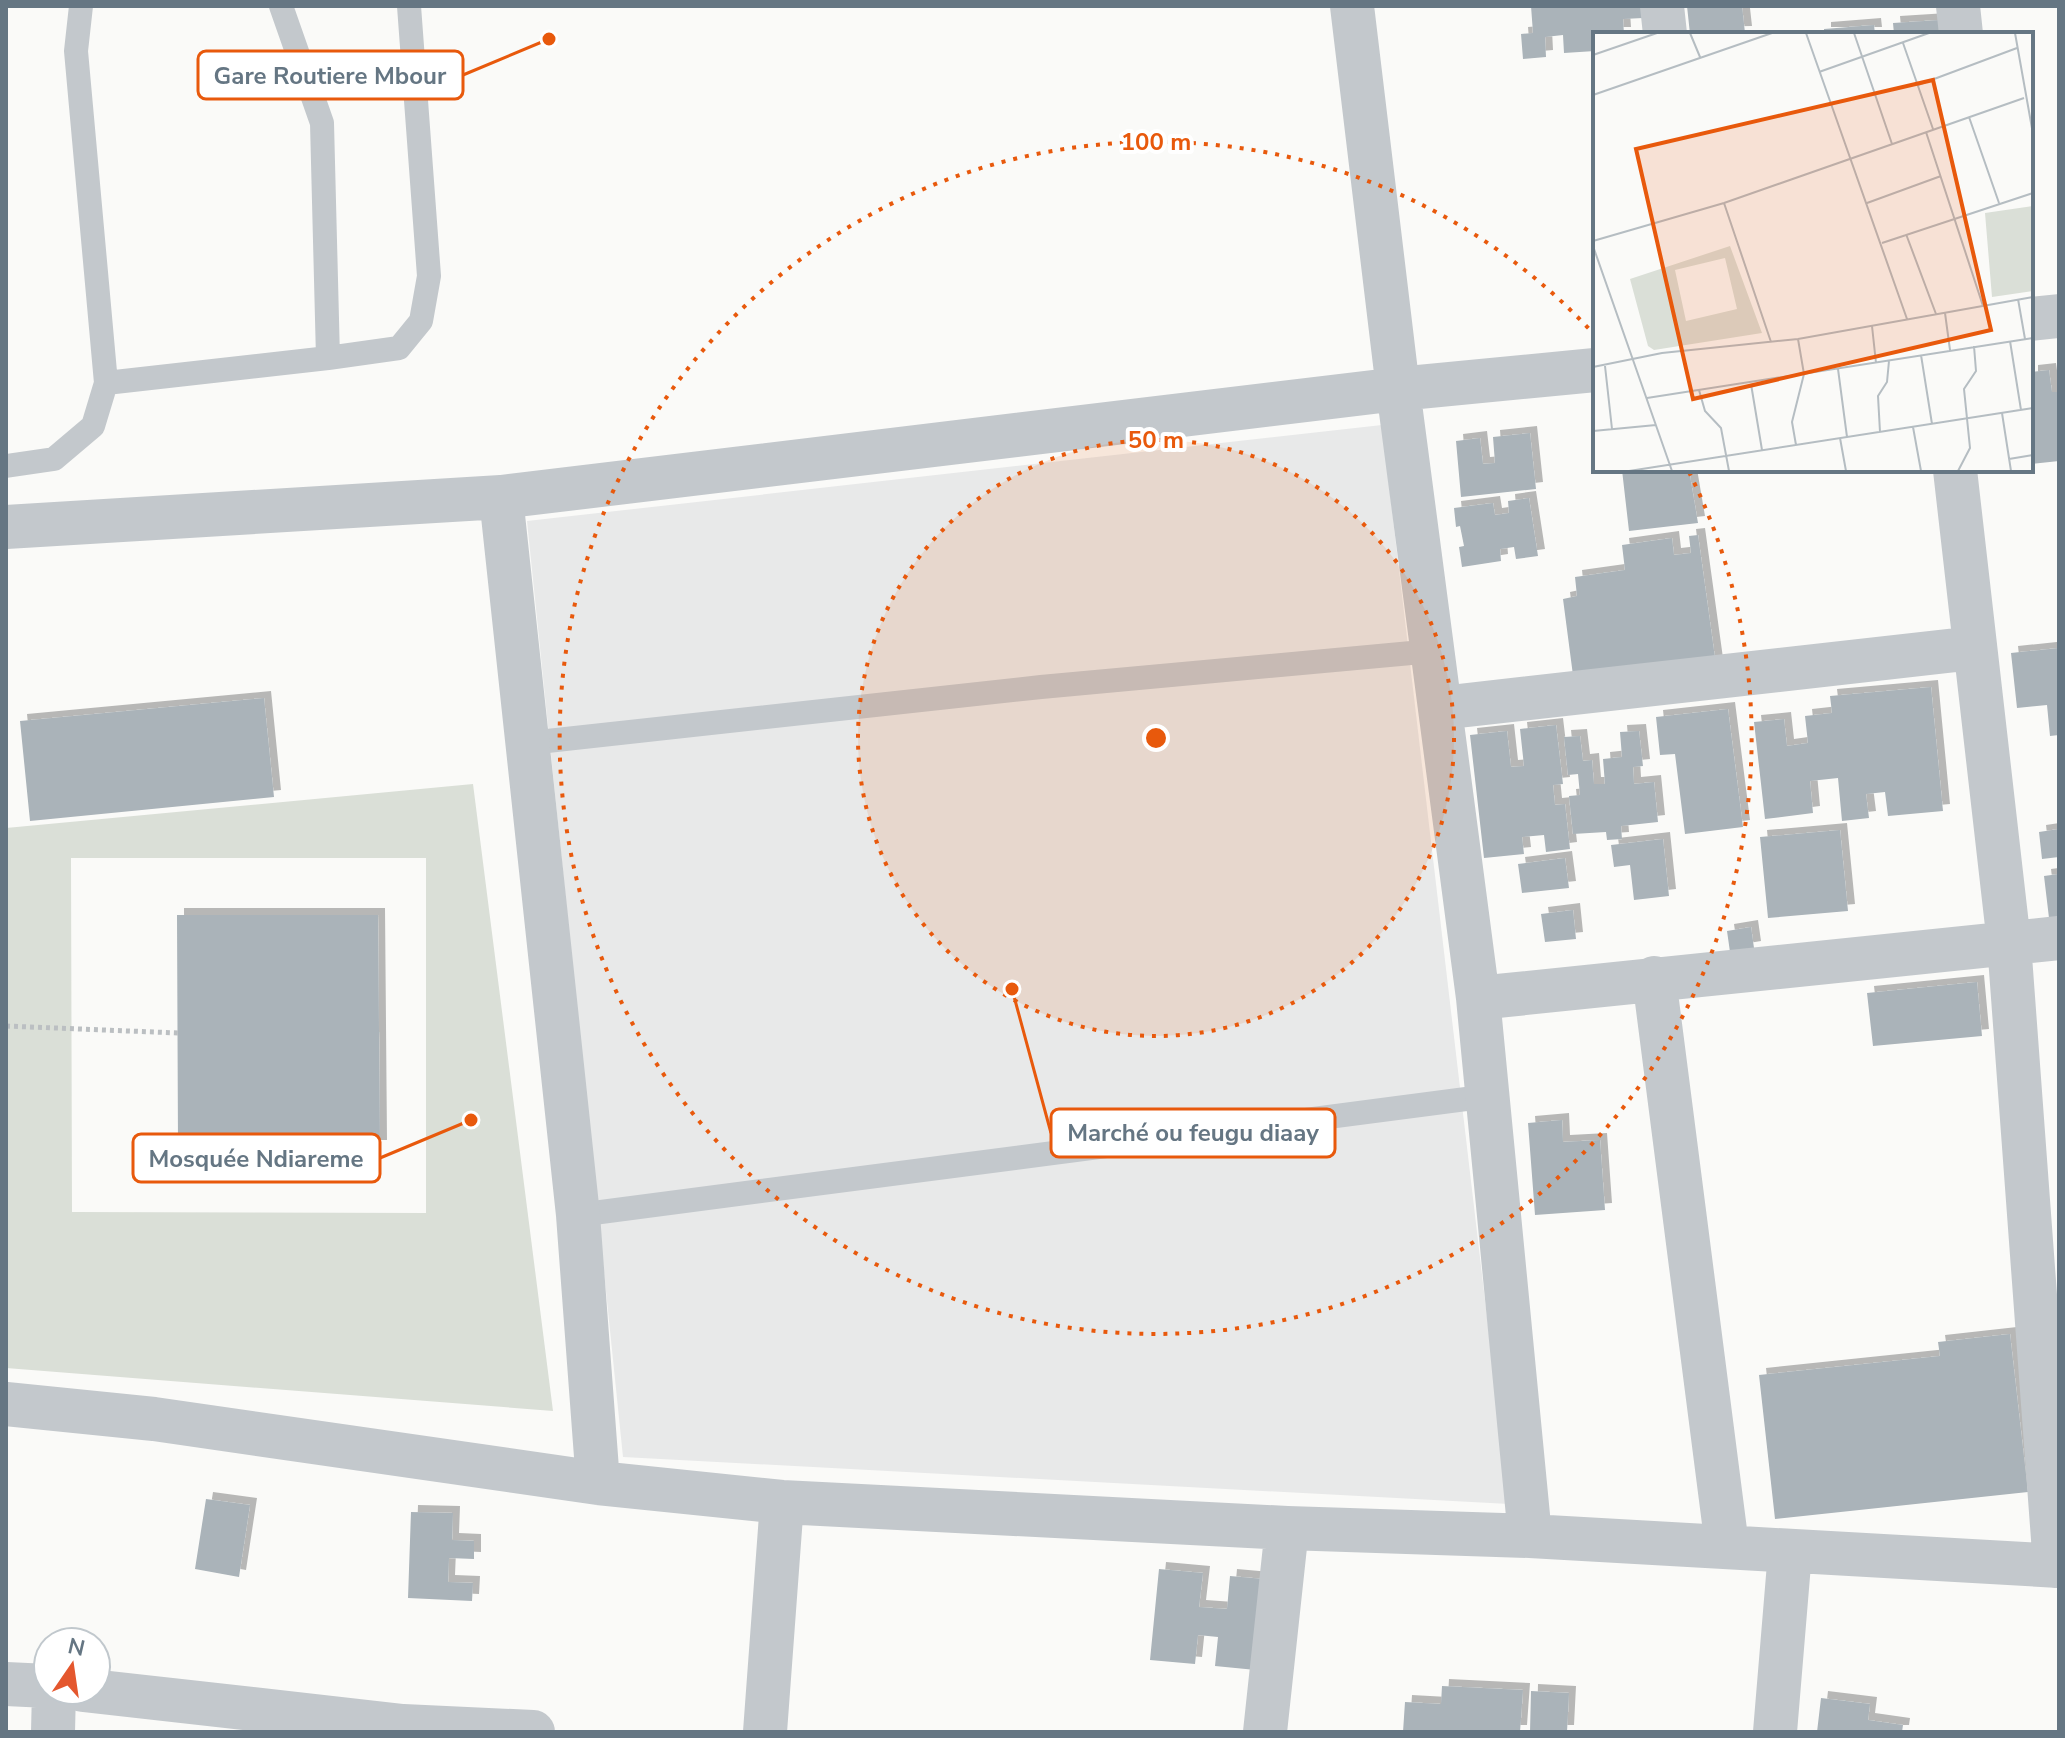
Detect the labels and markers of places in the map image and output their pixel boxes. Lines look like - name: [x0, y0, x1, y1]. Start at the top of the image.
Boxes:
- callout: Gare Routiere Mbour: [198, 51, 463, 99]
- centre of rings: [1142, 724, 1170, 752]
- callout: Marché ou feugu diaay: [1051, 1109, 1335, 1157]
- callout: Mosquée Ndiareme: [133, 1134, 380, 1182]

